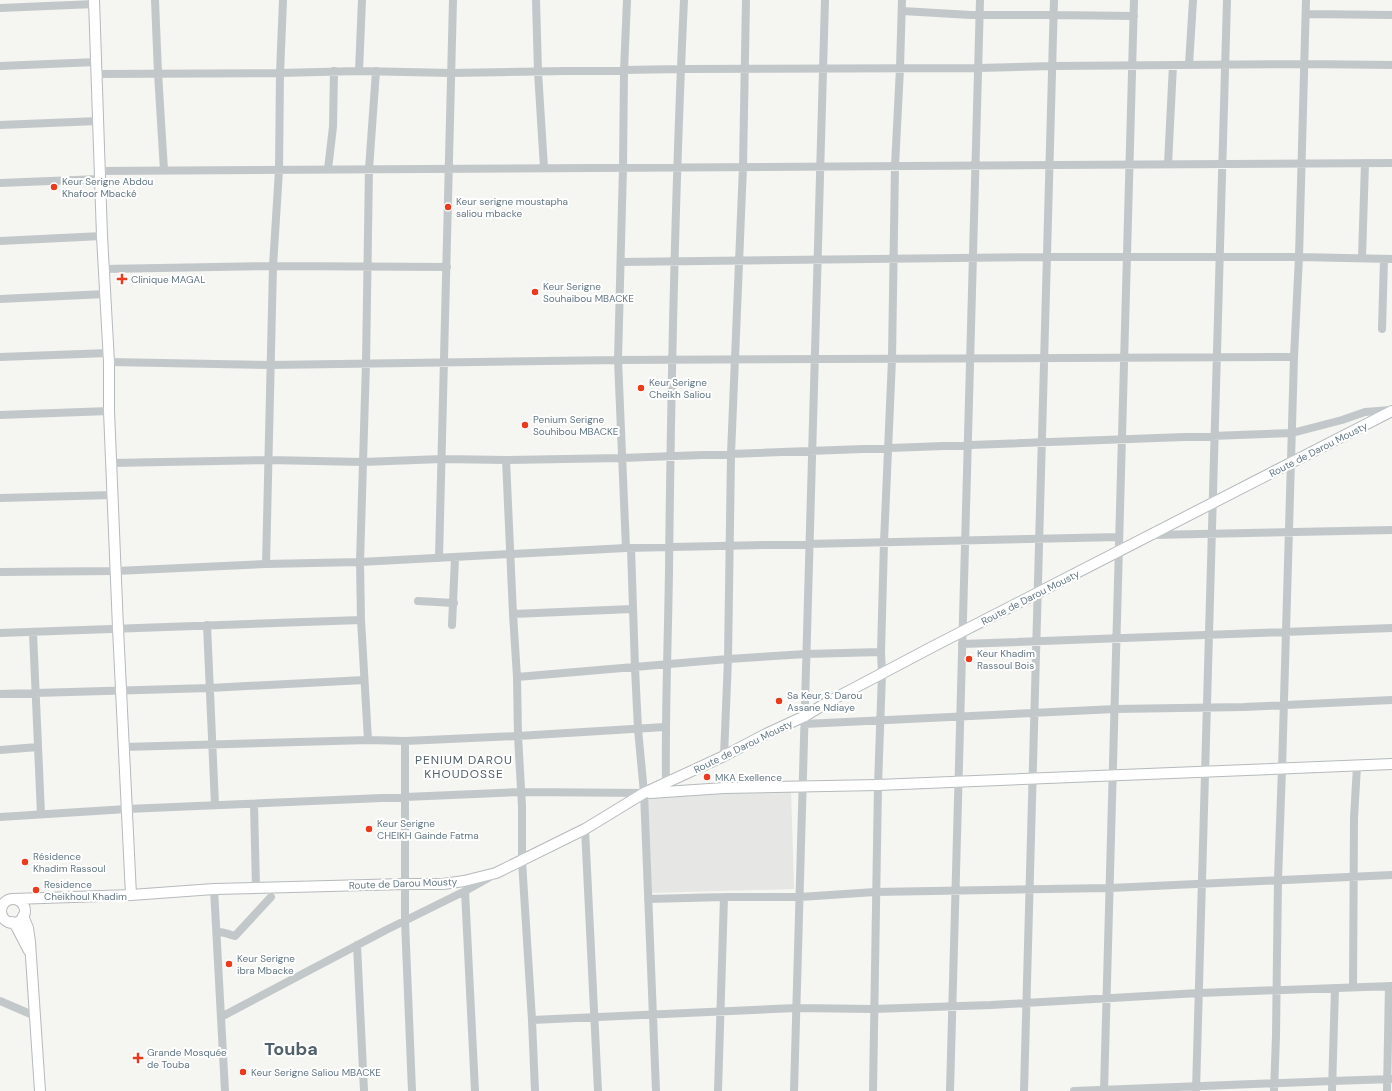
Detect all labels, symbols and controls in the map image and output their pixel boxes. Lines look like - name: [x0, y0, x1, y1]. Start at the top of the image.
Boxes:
- place label: Keur Serigne Abdou Khafoor Mbacké: [62, 175, 154, 200]
- marker: Keur Serigne Abdou Khafoor Mbacké: [49, 182, 59, 192]
- place label: Keur serigne moustapha saliou mbacke: [456, 195, 568, 220]
- marker: Keur serigne moustapha saliou mbacke: [443, 202, 453, 212]
- marker: Clinique MAGAL: [116, 273, 128, 285]
- place label: Clinique MAGAL: [131, 273, 205, 286]
- place label: Keur Serigne Souhaibou MBACKE: [543, 280, 634, 305]
- marker: Keur Serigne Souhaibou MBACKE: [530, 287, 540, 297]
- place label: Keur Serigne Cheikh Saliou: [649, 376, 711, 401]
- marker: Keur Serigne Cheikh Saliou: [636, 383, 646, 393]
- place label: Penium Serigne Souhibou MBACKE: [533, 413, 619, 438]
- street label: Route de Darou Mousty: [1267, 419, 1370, 480]
- marker: Penium Serigne Souhibou MBACKE: [520, 420, 530, 430]
- street label: Route de Darou Mousty: [979, 567, 1082, 628]
- place label: Keur Khadim Rassoul Bois: [977, 647, 1035, 672]
- marker: Keur Khadim Rassoul Bois: [964, 654, 974, 664]
- place label: Sa Keur S. Darou Assane Ndiaye: [787, 689, 862, 714]
- marker: Sa Keur S. Darou Assane Ndiaye: [774, 696, 784, 706]
- street label: Route de Darou Mousty: [692, 717, 795, 776]
- district label: PENIUM DAROU KHOUDOSSE: [415, 752, 513, 782]
- place label: MKA Exellence: [715, 771, 782, 784]
- marker: MKA Exellence: [702, 772, 712, 782]
- place label: Keur Serigne CHEIKH Gainde Fatma: [377, 817, 479, 842]
- marker: Keur Serigne CHEIKH Gainde Fatma: [364, 824, 374, 834]
- place label: Résidence Khadim Rassoul: [33, 850, 105, 875]
- marker: Résidence Khadim Rassoul: [20, 857, 30, 867]
- street label: Route de Darou Mousty: [349, 875, 458, 892]
- place label: Residence Cheikhoul Khadim: [44, 878, 127, 903]
- marker: Residence Cheikhoul Khadim: [31, 885, 41, 895]
- place label: Keur Serigne ibra Mbacke: [237, 952, 295, 977]
- marker: Keur Serigne ibra Mbacke: [224, 959, 234, 969]
- district label: Touba: [264, 1037, 318, 1061]
- place label: Grande Mosquée de Touba: [147, 1046, 227, 1071]
- marker: Grande Mosquée de Touba: [132, 1052, 144, 1064]
- place label: Keur Serigne Saliou MBACKE: [251, 1066, 381, 1079]
- marker: Keur Serigne Saliou MBACKE: [238, 1067, 248, 1077]

